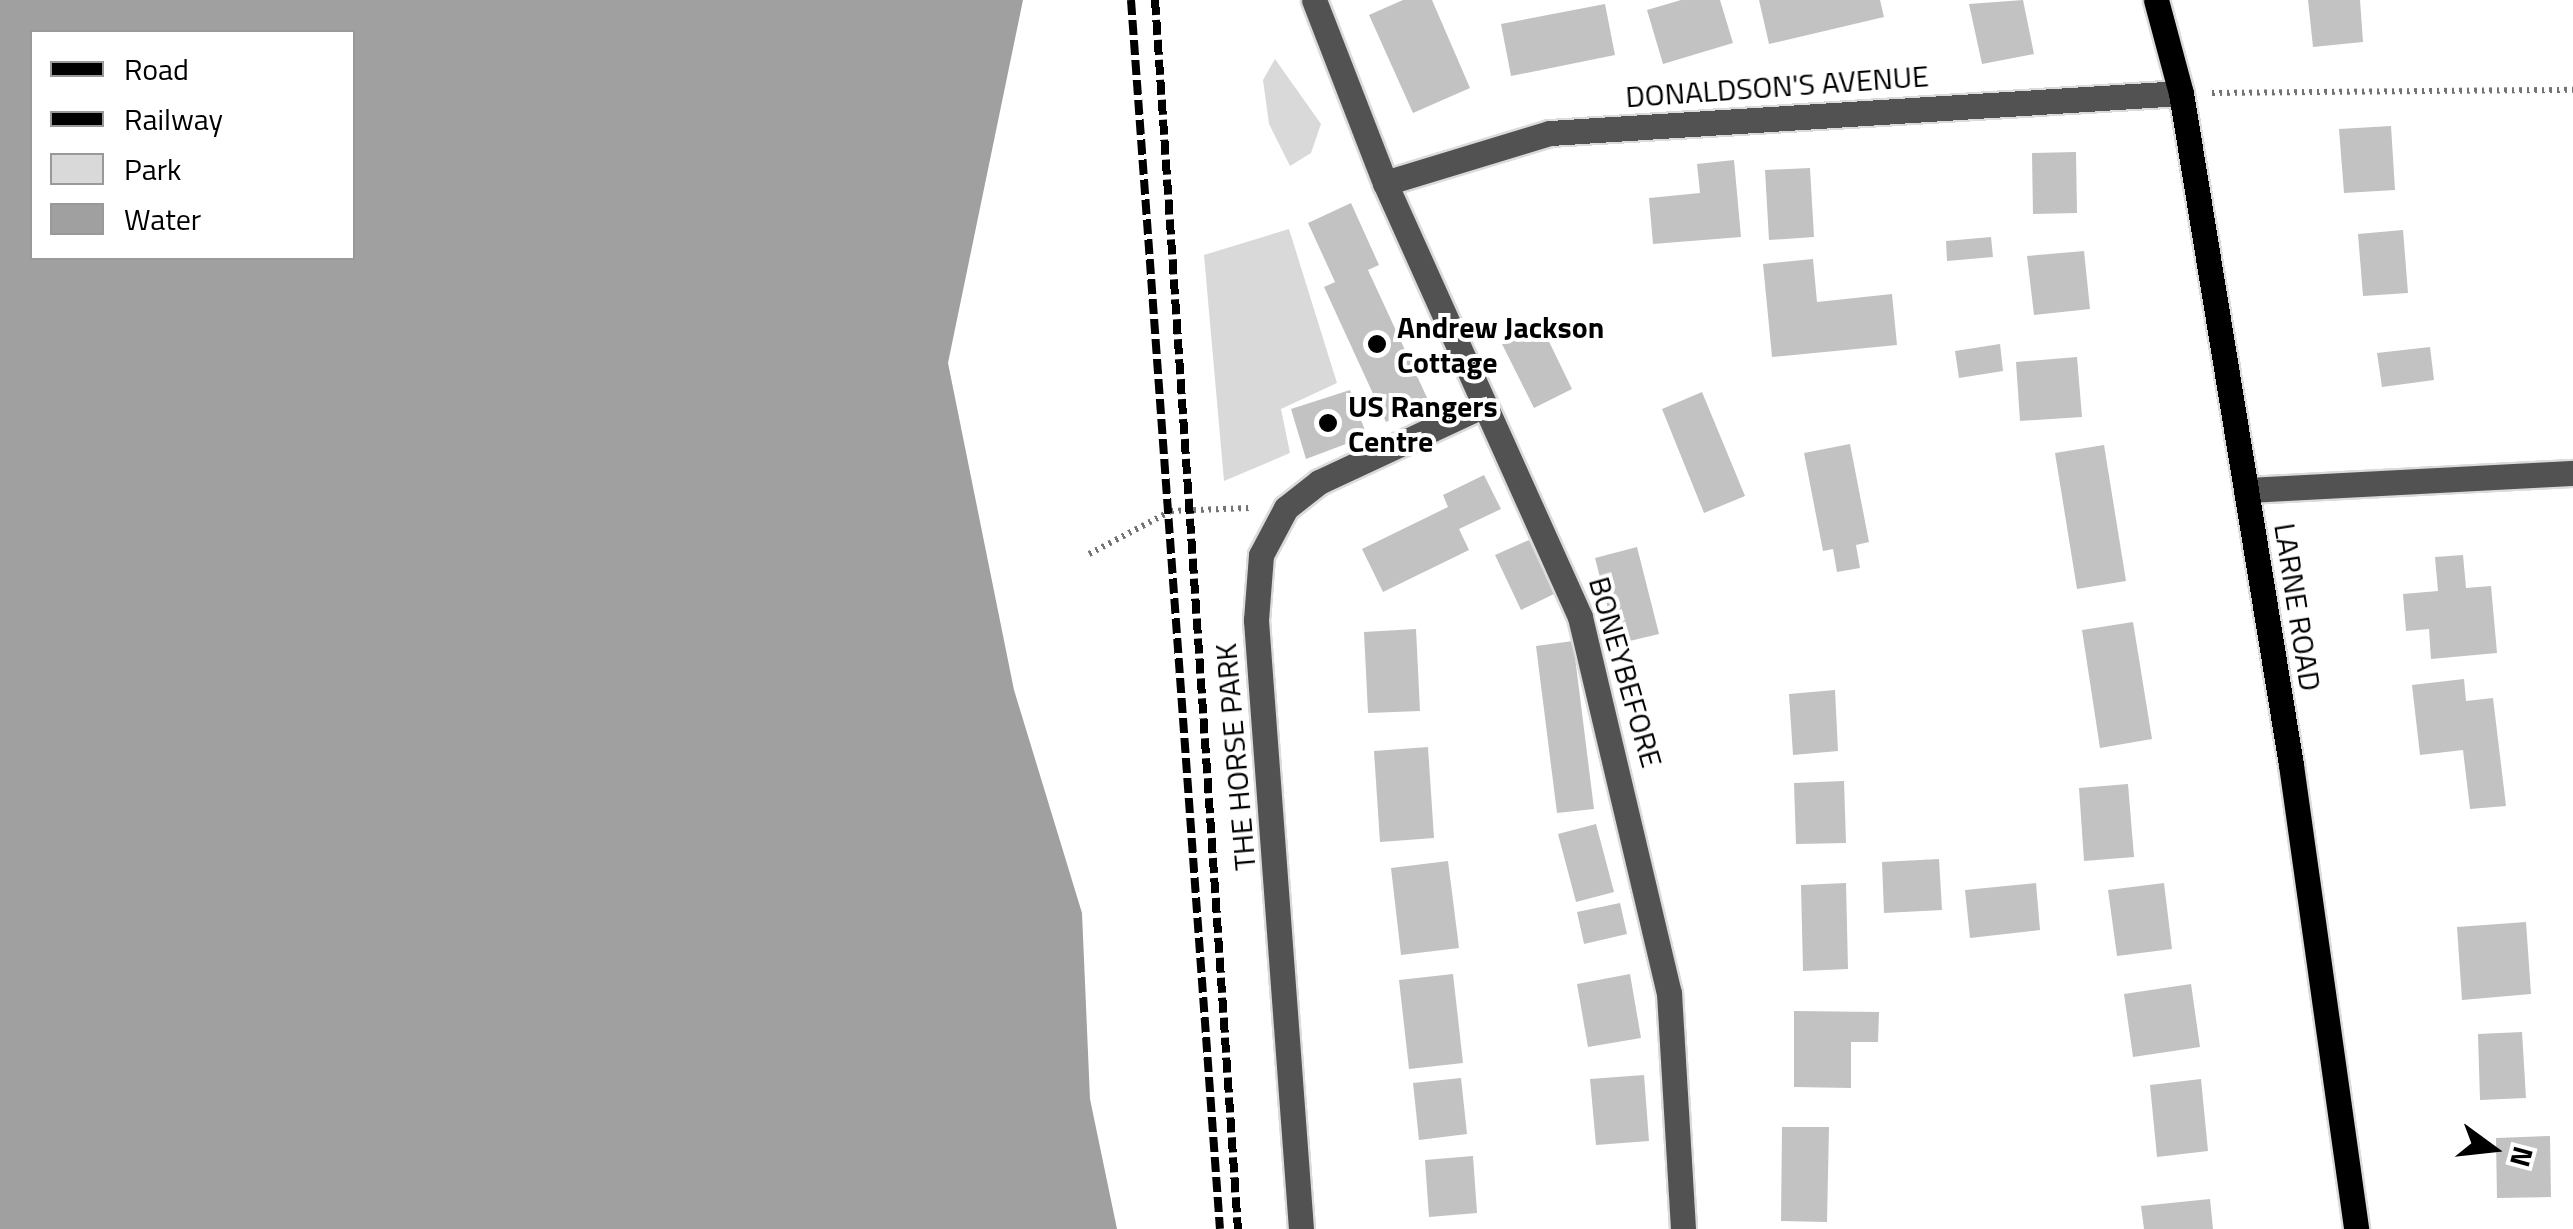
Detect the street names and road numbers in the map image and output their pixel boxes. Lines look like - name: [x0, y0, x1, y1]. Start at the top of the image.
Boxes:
- street label: DONALDSON'S AVENUE: [1624, 57, 1930, 115]
- street label: LARNE ROAD: [2267, 521, 2329, 693]
- street label: BONEYBEFORE: [1582, 572, 1670, 772]
- street label: THE HORSE PARK: [1207, 642, 1263, 872]

